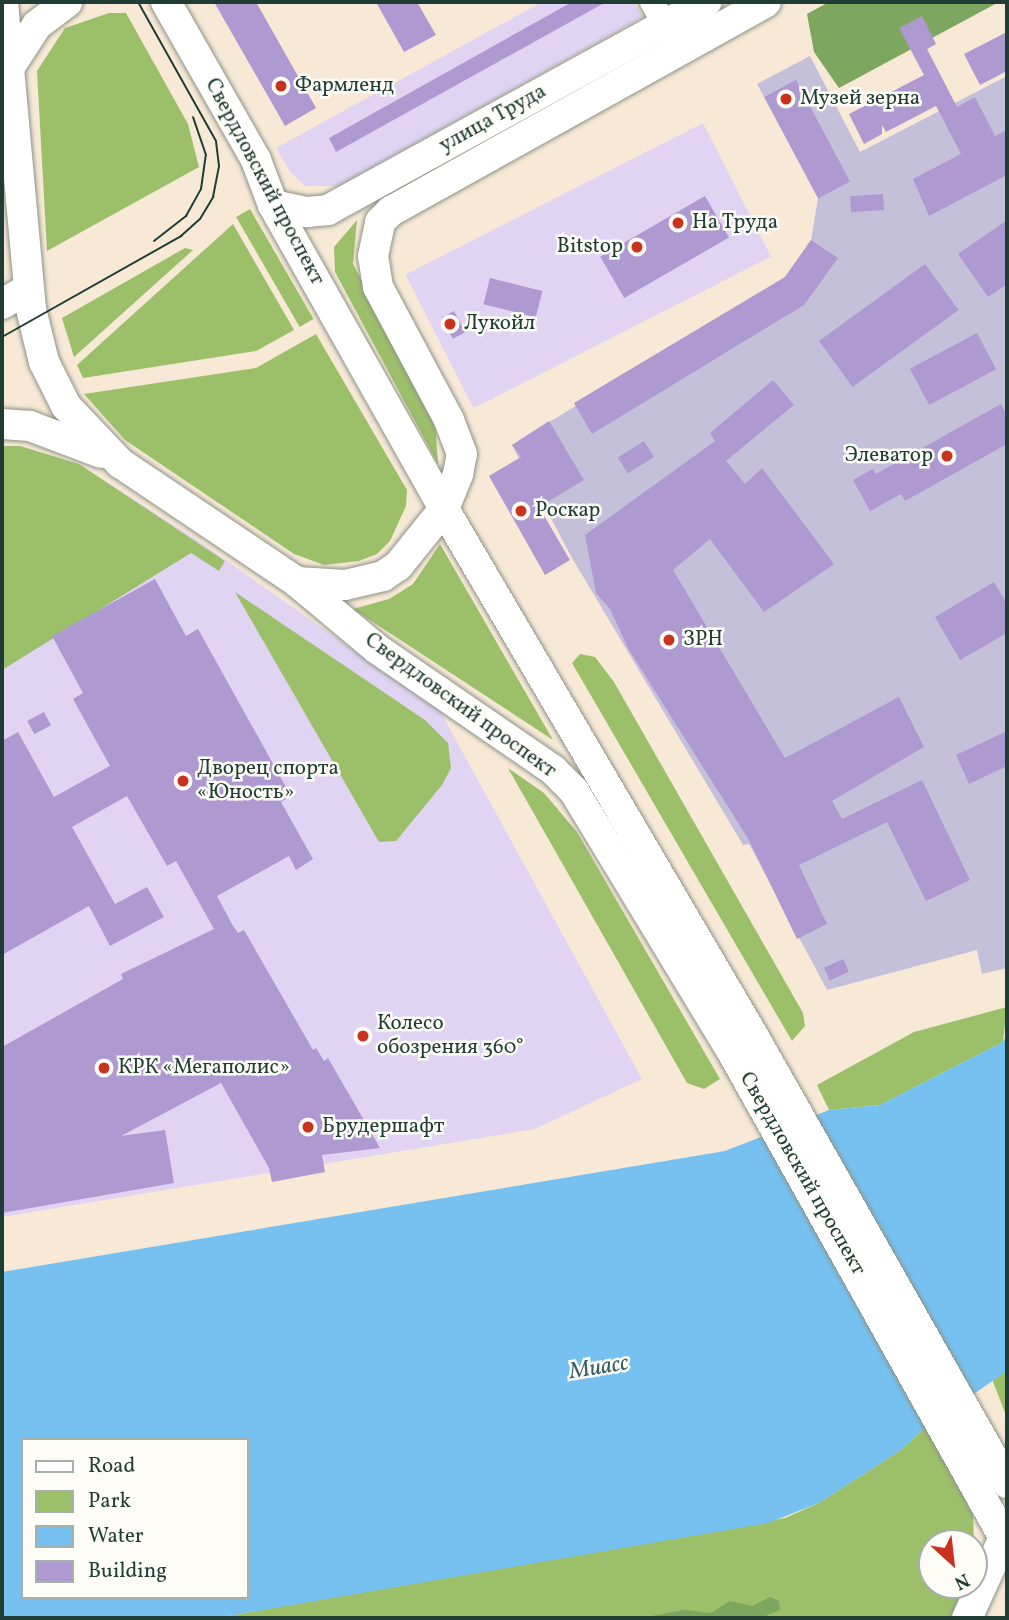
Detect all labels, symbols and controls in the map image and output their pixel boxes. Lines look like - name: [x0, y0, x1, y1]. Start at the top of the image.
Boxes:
- place label: Фармленд: [295, 73, 394, 99]
- street label: Свердловский проспект: [199, 74, 329, 290]
- marker: Фармленд: [273, 78, 289, 94]
- street label: улица Труда: [435, 79, 551, 159]
- place label: Музей зерна: [800, 86, 920, 112]
- marker: Музей зерна: [778, 91, 794, 107]
- place label: На Труда: [692, 210, 779, 236]
- marker: На Труда: [670, 215, 686, 231]
- place label: Bitstop: [557, 234, 623, 260]
- marker: Bitstop: [629, 239, 645, 255]
- place label: Лукойл: [464, 311, 535, 337]
- marker: Лукойл: [442, 316, 458, 332]
- place label: Элеватор: [845, 443, 933, 469]
- marker: Элеватор: [939, 448, 955, 464]
- place label: Роскар: [535, 498, 600, 524]
- marker: Роскар: [513, 503, 529, 519]
- place label: ЗРН: [683, 627, 723, 653]
- street label: Свердловский проспект: [359, 628, 561, 784]
- marker: ЗРН: [661, 632, 677, 648]
- place label: Дворец спорта «Юность»: [197, 756, 339, 806]
- marker: Дворец спорта «Юность»: [175, 773, 191, 789]
- place label: Колесо обозрения 360°: [377, 1011, 524, 1061]
- marker: Колесо обозрения 360°: [355, 1028, 371, 1044]
- place label: КРК «Мегаполис»: [118, 1055, 290, 1081]
- marker: КРК «Мегаполис»: [96, 1060, 112, 1076]
- street label: Свердловский проспект: [733, 1068, 871, 1280]
- place label: Брудершафт: [322, 1114, 444, 1140]
- marker: Брудершафт: [300, 1119, 316, 1135]
- water label: Миасс: [567, 1350, 631, 1386]
- legend: [21, 1438, 248, 1599]
- text: Road: [88, 1452, 135, 1481]
- text: Park: [88, 1487, 131, 1516]
- text: Water: [88, 1522, 144, 1551]
- north arrow: [918, 1529, 988, 1599]
- text: Building: [88, 1557, 167, 1586]
- text: N: [950, 1566, 974, 1596]

